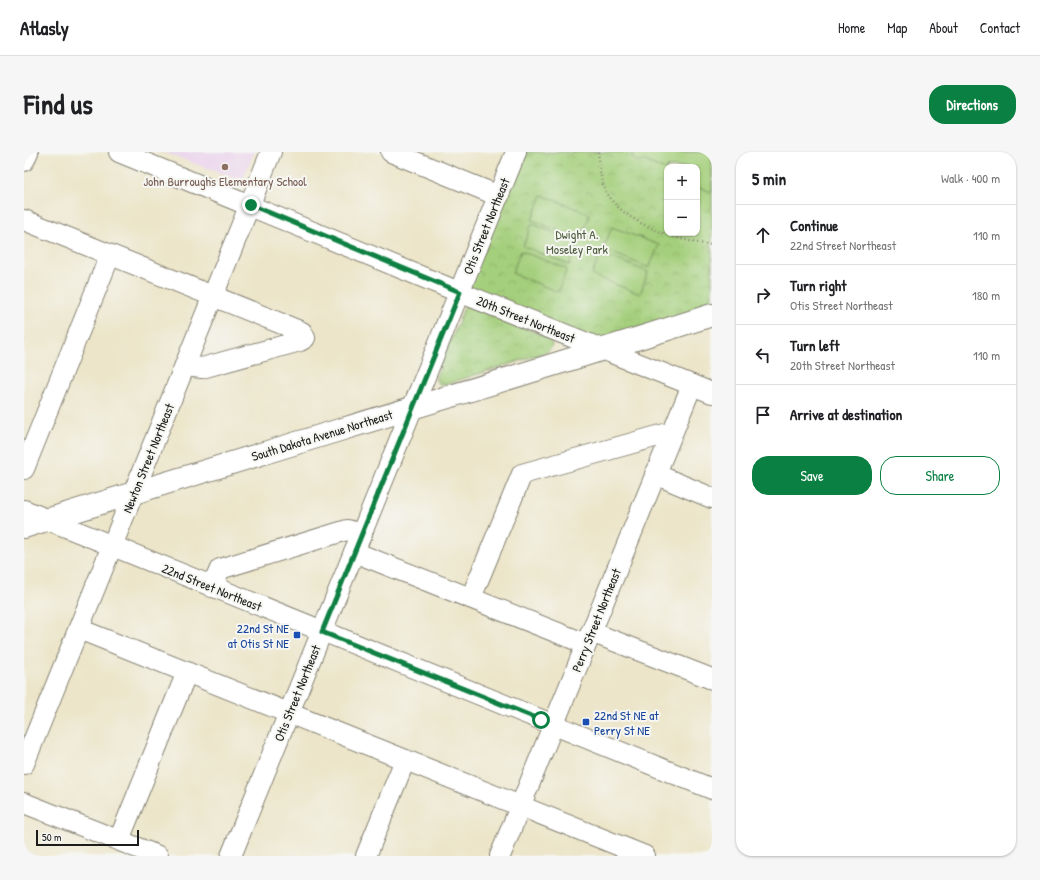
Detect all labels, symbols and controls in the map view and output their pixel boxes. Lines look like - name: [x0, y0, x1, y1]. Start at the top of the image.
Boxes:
- text: Atlasly: [20, 15, 69, 41]
- text: Home: [838, 18, 865, 37]
- text: Map: [887, 18, 907, 37]
- text: About: [929, 18, 958, 37]
- text: Contact: [980, 18, 1020, 37]
- text: Find us: [24, 85, 93, 123]
- button: Directions: [929, 85, 1016, 124]
- marker: John Burroughs Elementary School: [220, 162, 230, 172]
- map controls: [664, 164, 700, 236]
- button: +: [664, 164, 700, 200]
- text: 5 min: [752, 167, 786, 190]
- text: Walk · 400 m: [941, 169, 1000, 187]
- place label: John Burroughs Elementary School: [143, 172, 307, 190]
- street label: Otis Street Northeast: [458, 175, 514, 277]
- route end: [242, 196, 260, 214]
- button: −: [664, 200, 700, 236]
- text: Continue: [790, 215, 838, 236]
- icon: ahead: [752, 224, 774, 246]
- park label: Dwight A. Moseley Park: [546, 225, 609, 258]
- text: 110 m: [973, 226, 1000, 244]
- text: 22nd Street Northeast: [790, 236, 896, 254]
- text: Turn right: [790, 275, 846, 296]
- icon: right: [752, 284, 774, 306]
- text: 180 m: [972, 286, 1000, 304]
- street label: 20th Street Northeast: [474, 291, 578, 347]
- text: Otis Street Northeast: [790, 296, 893, 314]
- text: Turn left: [790, 335, 840, 356]
- icon: left: [752, 344, 774, 366]
- text: 110 m: [973, 346, 1000, 364]
- text: 20th Street Northeast: [790, 356, 895, 374]
- street label: Newton Street Northeast: [118, 400, 178, 516]
- icon: arrive: [752, 404, 774, 426]
- text: Arrive at destination: [790, 404, 902, 425]
- street label: South Dakota Avenue Northeast: [249, 405, 395, 465]
- button: Save: [752, 456, 872, 495]
- button: Share: [880, 456, 1000, 495]
- street label: 22nd Street Northeast: [159, 559, 265, 615]
- street label: Perry Street Northeast: [567, 565, 625, 674]
- place label: 22nd St NE at Otis St NE: [228, 619, 289, 652]
- marker: 22nd St NE at Otis St NE: [292, 630, 302, 640]
- street label: Otis Street Northeast: [269, 642, 325, 744]
- place label: 22nd St NE at Perry St NE: [594, 706, 659, 739]
- route start: [532, 711, 550, 729]
- marker: 22nd St NE at Perry St NE: [581, 717, 591, 727]
- scale bar: [36, 828, 139, 847]
- text: 50 m: [42, 830, 62, 844]

